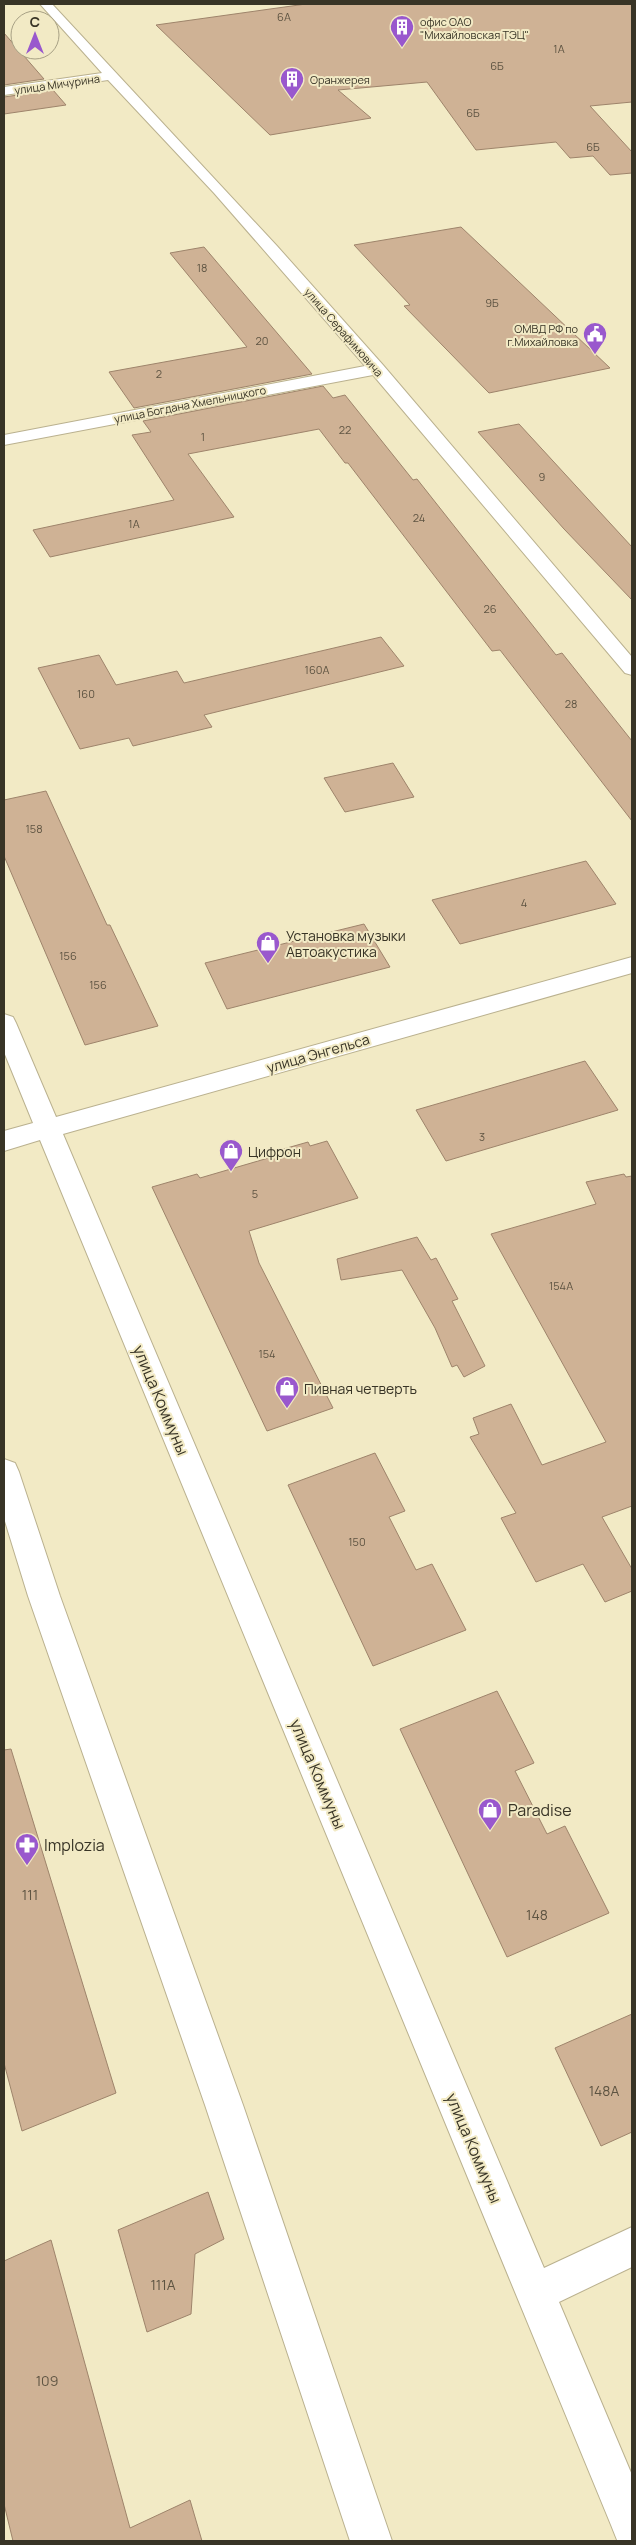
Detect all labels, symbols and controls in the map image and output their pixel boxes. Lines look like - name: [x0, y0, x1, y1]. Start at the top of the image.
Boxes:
- house number: 6А: [277, 9, 291, 24]
- north arrow: [10, 10, 60, 60]
- text: С: [30, 12, 40, 31]
- building icon: офис ОАО "Михайловская ТЭЦ": [389, 14, 415, 48]
- place label: офис ОАО "Михайловская ТЭЦ": [420, 14, 529, 42]
- house number: 1А: [553, 41, 565, 56]
- house number: 6Б: [490, 58, 504, 73]
- building icon: Оранжерея: [279, 66, 305, 100]
- street label: улица Мичурина: [13, 71, 101, 97]
- place label: Оранжерея: [310, 72, 370, 87]
- house number: 6Б: [466, 105, 480, 120]
- house number: 6Б: [586, 139, 600, 154]
- house number: 18: [197, 260, 207, 275]
- street label: улица Серафимовича: [301, 285, 387, 379]
- house number: 9Б: [485, 295, 499, 310]
- place label: ОМВД РФ по г.Михайловка: [507, 321, 578, 349]
- public building icon: ОМВД РФ по г.Михайловка: [582, 321, 608, 355]
- house number: 20: [256, 333, 268, 348]
- house number: 2: [156, 366, 162, 381]
- street label: улица Богдана Хмельницкого: [113, 382, 268, 426]
- house number: 22: [339, 422, 351, 437]
- house number: 1: [201, 429, 205, 444]
- house number: 9: [539, 469, 546, 484]
- house number: 24: [413, 510, 425, 525]
- house number: 1А: [128, 516, 140, 531]
- house number: 26: [483, 601, 497, 616]
- house number: 160А: [305, 662, 329, 677]
- house number: 160: [77, 686, 95, 701]
- house number: 28: [565, 696, 577, 711]
- house number: 158: [25, 821, 43, 836]
- house number: 4: [521, 895, 527, 910]
- place label: Установка музыки Автоакустика: [286, 926, 406, 961]
- shop icon: Установка музыки Автоакустика: [255, 930, 281, 964]
- house number: 156: [59, 948, 77, 963]
- house number: 156: [89, 977, 107, 992]
- street label: улица Энгельса: [264, 1029, 372, 1077]
- house number: 3: [479, 1129, 485, 1144]
- shop icon: Цифрон: [218, 1138, 244, 1172]
- place label: Цифрон: [248, 1142, 301, 1161]
- house number: 5: [252, 1186, 258, 1201]
- house number: 154А: [549, 1278, 573, 1293]
- street label: улица Коммуны: [128, 1342, 194, 1458]
- house number: 154: [258, 1346, 276, 1361]
- shop icon: Пивная четверть: [274, 1375, 300, 1409]
- place label: Пивная четверть: [304, 1379, 417, 1398]
- house number: 150: [348, 1534, 366, 1549]
- street label: улица Коммуны: [285, 1716, 351, 1832]
- shop icon: Paradise: [477, 1797, 503, 1831]
- place label: Paradise: [508, 1799, 571, 1821]
- pharmacy icon: Implozia: [14, 1832, 40, 1866]
- place label: Implozia: [44, 1834, 105, 1856]
- house number: 111: [22, 1885, 38, 1904]
- house number: 148: [526, 1905, 548, 1924]
- house number: 148А: [589, 2081, 619, 2100]
- street label: улица Коммуны: [441, 2090, 507, 2206]
- house number: 111А: [150, 2275, 176, 2294]
- house number: 109: [36, 2371, 58, 2390]

